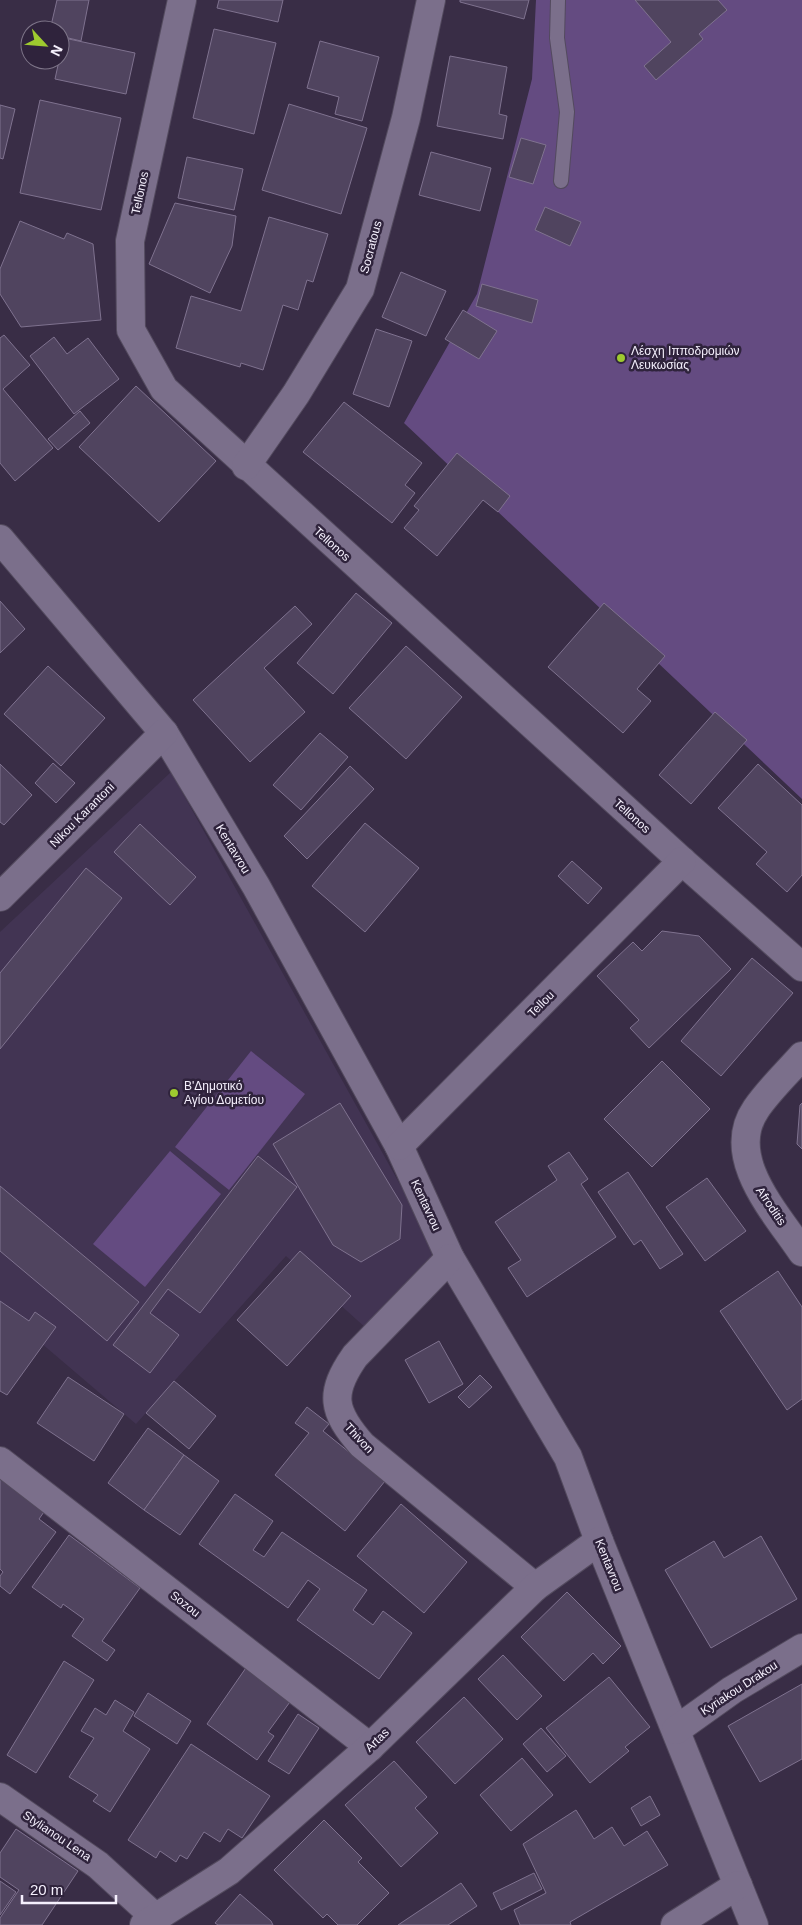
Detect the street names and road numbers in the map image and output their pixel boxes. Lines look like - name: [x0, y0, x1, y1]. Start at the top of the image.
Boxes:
- street label: Tellonos: [129, 170, 151, 216]
- street label: Socratous: [357, 219, 385, 275]
- street label: Tellonos: [311, 524, 353, 564]
- street label: Nikou Karantoni: [47, 780, 117, 850]
- street label: Tellonos: [611, 796, 653, 836]
- street label: Kentavrou: [213, 822, 253, 876]
- street label: Tellou: [525, 988, 557, 1020]
- street label: Kentavrou: [408, 1177, 444, 1233]
- street label: Afroditis: [753, 1184, 789, 1228]
- street label: Thivon: [342, 1420, 376, 1456]
- street label: Kentavrou: [592, 1537, 626, 1593]
- street label: Sozou: [167, 1588, 203, 1620]
- street label: Kyriakou Drakou: [698, 1658, 780, 1718]
- street label: Artas: [362, 1725, 392, 1755]
- street label: Stylianou Lena: [20, 1808, 94, 1864]

